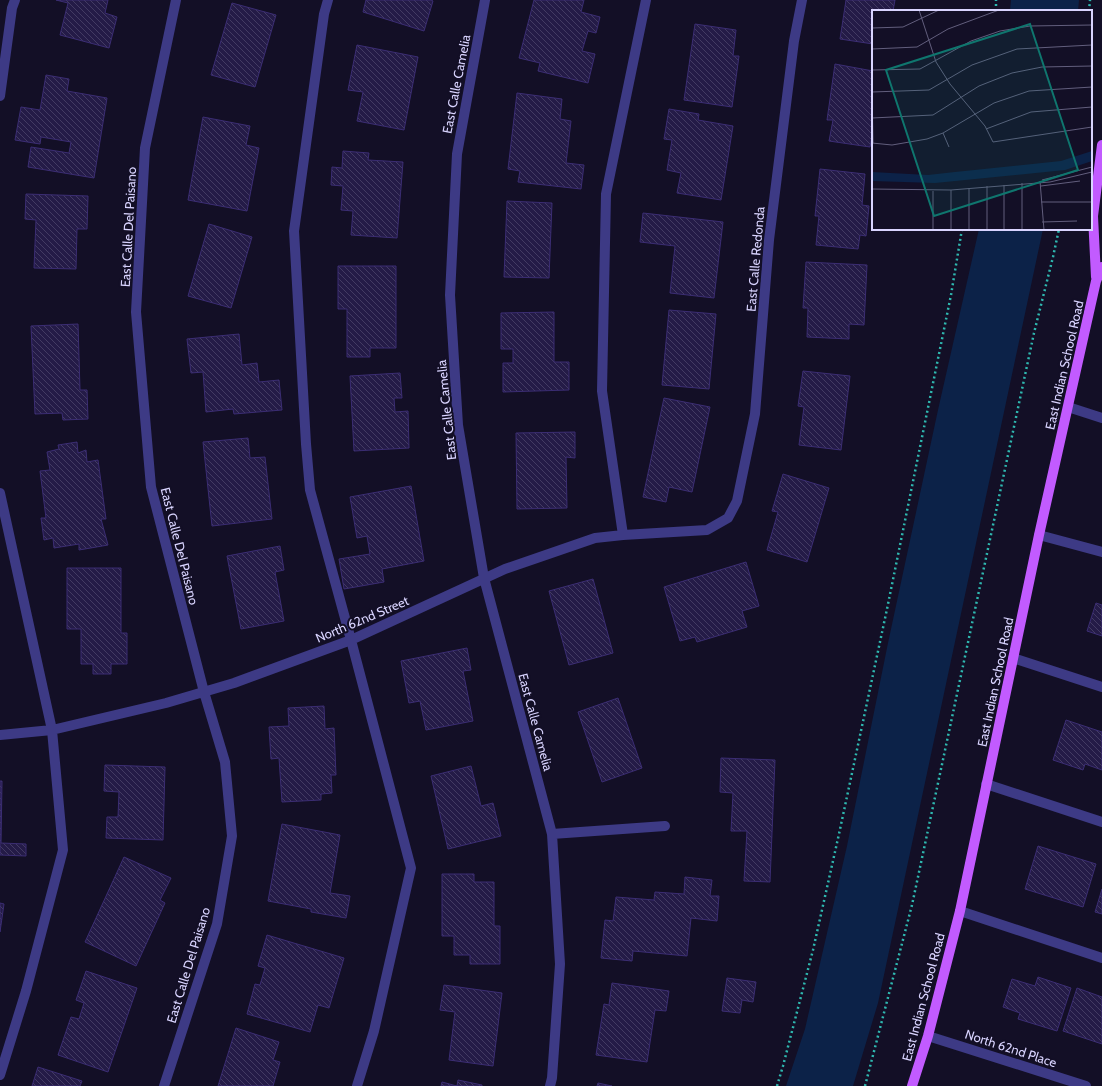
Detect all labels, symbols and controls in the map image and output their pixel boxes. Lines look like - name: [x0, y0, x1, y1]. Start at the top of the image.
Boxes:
- inset map: [872, 10, 1092, 230]
- street label: East Calle Camelia: [439, 32, 474, 135]
- street label: East Calle Del Paisano: [117, 166, 139, 288]
- street label: East Calle Redonda: [742, 205, 768, 312]
- street label: East Indian School Road: [1041, 299, 1087, 431]
- street label: East Calle Camelia: [433, 358, 459, 461]
- street label: East Calle Del Paisano: [158, 486, 202, 606]
- street label: North 62nd Street: [313, 592, 412, 646]
- street label: East Indian School Road: [973, 616, 1017, 748]
- street label: East Calle Camelia: [515, 671, 557, 773]
- street label: East Calle Del Paisano: [163, 905, 213, 1025]
- street label: East Indian School Road: [898, 931, 948, 1063]
- street label: North 62nd Place: [963, 1026, 1059, 1070]

